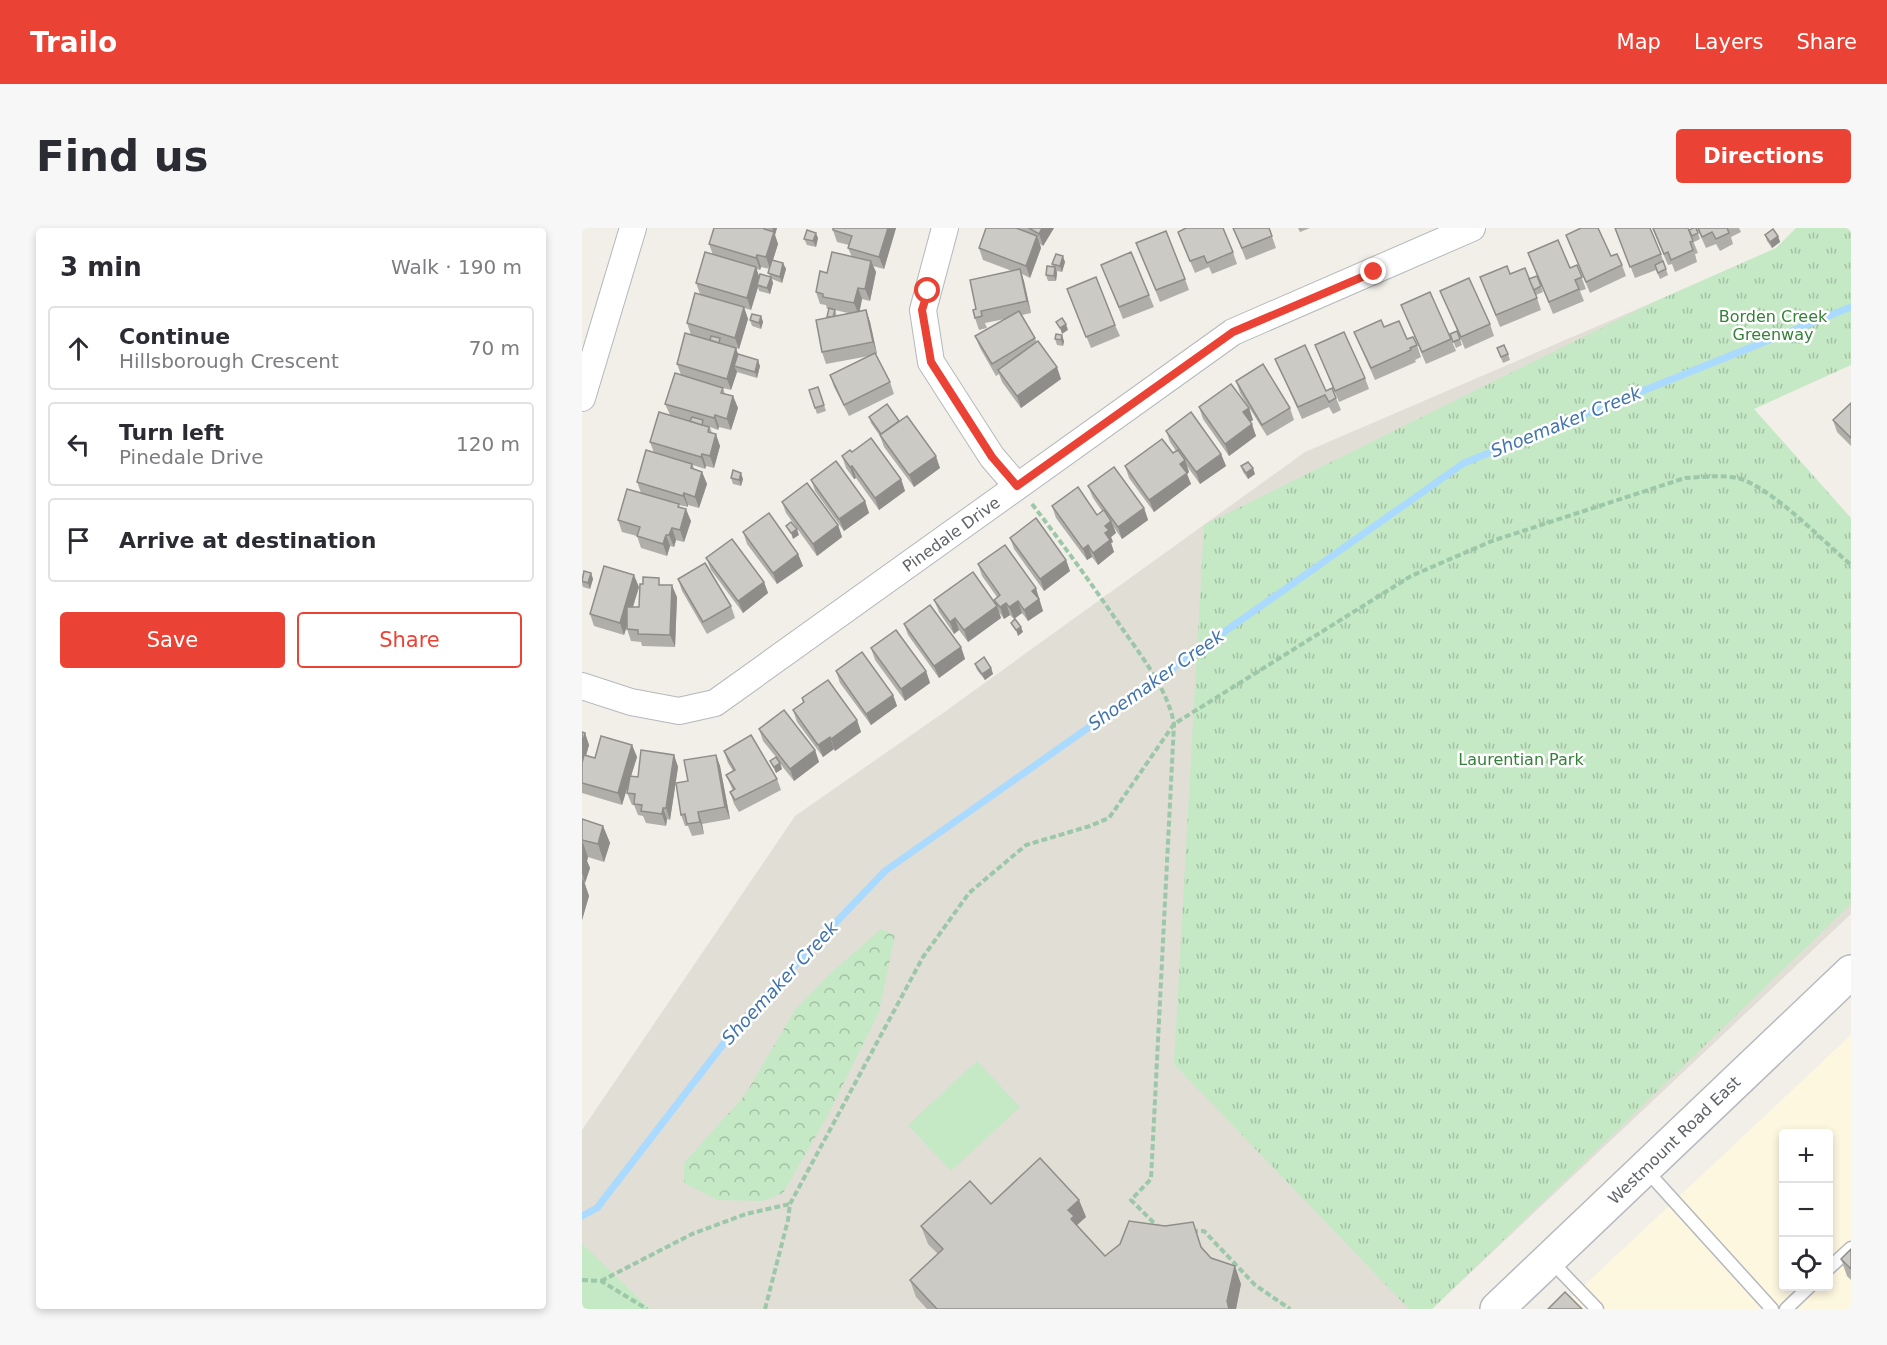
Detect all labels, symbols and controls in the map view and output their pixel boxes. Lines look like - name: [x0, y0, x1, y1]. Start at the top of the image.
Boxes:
- text: Trailo: [30, 26, 117, 59]
- text: Map: [1617, 30, 1661, 54]
- text: Layers: [1694, 30, 1763, 54]
- text: Share: [1796, 30, 1857, 54]
- button: Directions: [1676, 129, 1851, 183]
- text: Find us: [36, 132, 209, 181]
- text: 3 min: [60, 252, 142, 282]
- text: Walk · 190 m: [391, 255, 522, 279]
- route end: [1360, 258, 1386, 284]
- route start: [914, 277, 940, 303]
- park label: Borden Creek Greenway: [1719, 307, 1828, 344]
- text: Continue: [119, 324, 230, 349]
- icon: ahead: [62, 332, 95, 365]
- text: 70 m: [469, 336, 520, 360]
- text: Hillsborough Crescent: [119, 349, 339, 373]
- water label: Shoemaker Creek: [1487, 381, 1646, 461]
- text: Turn left: [119, 420, 224, 445]
- icon: left: [62, 428, 95, 461]
- text: 120 m: [456, 432, 520, 456]
- text: Pinedale Drive: [119, 445, 264, 469]
- street label: Pinedale Drive: [899, 493, 1004, 576]
- icon: arrive: [62, 524, 95, 557]
- text: Arrive at destination: [119, 528, 376, 553]
- button: Save: [60, 612, 285, 668]
- button: Share: [297, 612, 522, 668]
- water label: Shoemaker Creek: [1084, 624, 1229, 734]
- park label: Laurentian Park: [1458, 750, 1584, 769]
- water label: Shoemaker Creek: [717, 916, 843, 1049]
- street label: Westmount Road East: [1604, 1072, 1744, 1208]
- map controls: [1779, 1129, 1833, 1291]
- button: +: [1779, 1129, 1833, 1183]
- button: −: [1779, 1183, 1833, 1237]
- button: locate: [1779, 1237, 1833, 1291]

